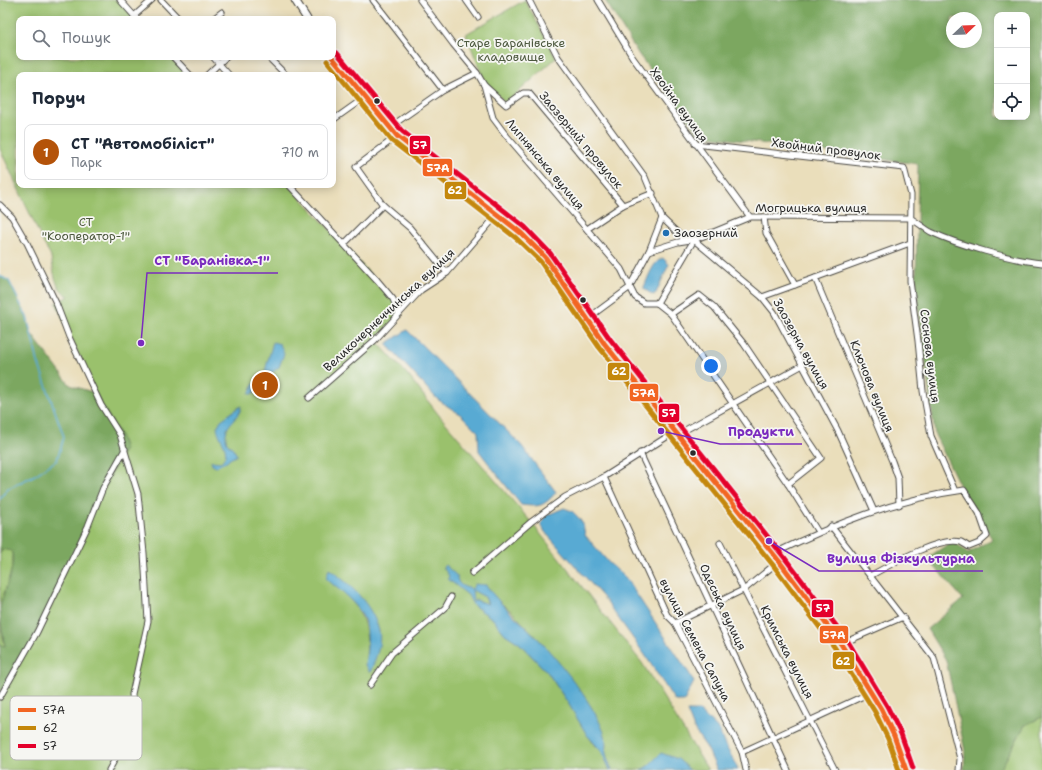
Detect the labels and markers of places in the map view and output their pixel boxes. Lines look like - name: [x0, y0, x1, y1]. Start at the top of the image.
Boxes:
- unlabelled marker: [372, 96, 382, 106]
- place label: Заозерний: [674, 225, 738, 241]
- marker: Заозерний: [661, 228, 671, 238]
- callout: СТ "Баранівка-1": [147, 248, 278, 273]
- unlabelled marker: [578, 295, 588, 305]
- pin: 1: [252, 370, 278, 400]
- callout: Продукти: [720, 419, 802, 444]
- unlabelled marker: [688, 448, 698, 458]
- callout: Вулиця Фізкультурна: [819, 546, 983, 571]

